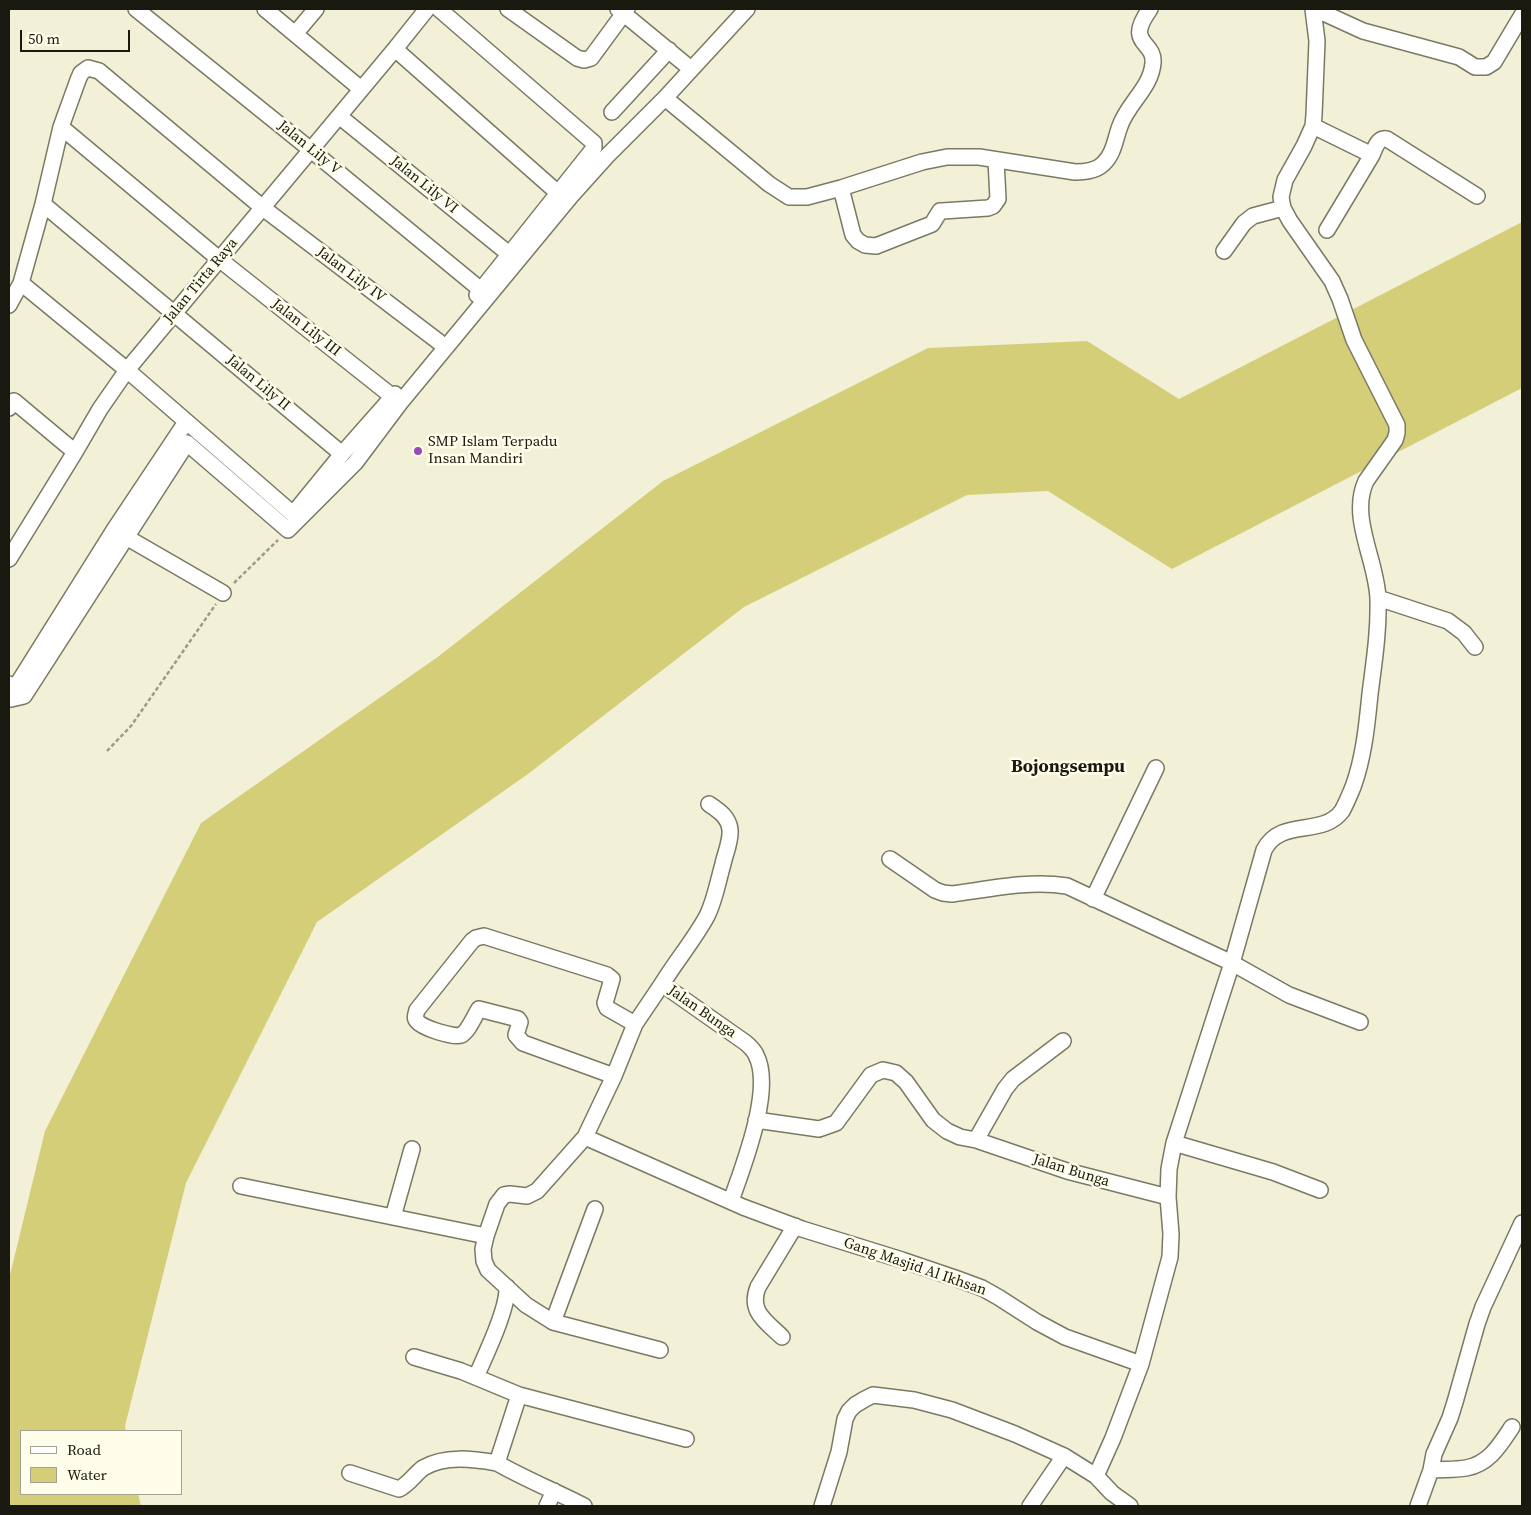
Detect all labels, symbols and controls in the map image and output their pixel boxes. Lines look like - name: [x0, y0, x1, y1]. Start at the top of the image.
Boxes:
- scale bar: [22, 20, 132, 52]
- text: 50 m: [28, 28, 60, 49]
- street label: Jalan Lily V: [274, 117, 344, 179]
- street label: Jalan Lily VI: [387, 152, 461, 218]
- street label: Jalan Tirta Raya: [160, 235, 242, 327]
- street label: Jalan Lily IV: [313, 243, 389, 307]
- street label: Jalan Lily III: [268, 295, 344, 361]
- street label: Jalan Lily II: [223, 351, 293, 415]
- place label: SMP Islam Terpadu Insan Mandiri: [428, 433, 557, 468]
- marker: SMP Islam Terpadu Insan Mandiri: [412, 445, 424, 457]
- district label: Bojongsempu: [1011, 756, 1125, 778]
- street label: Jalan Bunga: [664, 982, 740, 1042]
- street label: Jalan Bunga: [1030, 1151, 1112, 1191]
- street label: Gang Masjid Al Ikhsan: [841, 1234, 989, 1300]
- legend: [20, 1430, 182, 1495]
- text: Road: [67, 1439, 101, 1460]
- text: Water: [67, 1464, 107, 1485]

